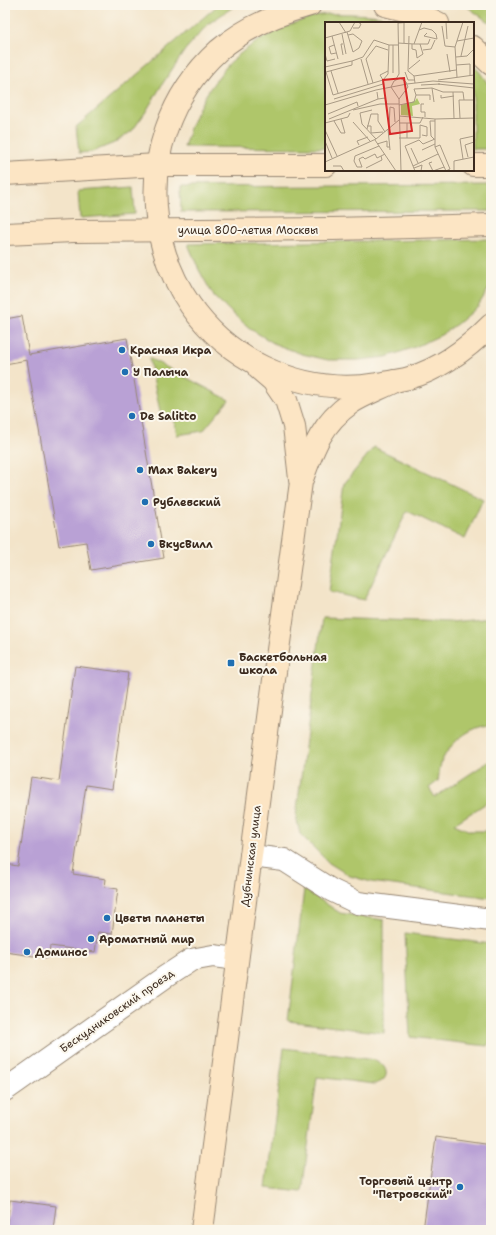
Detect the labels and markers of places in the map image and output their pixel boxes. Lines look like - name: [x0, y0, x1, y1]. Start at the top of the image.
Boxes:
- place label: Красная Икра: [130, 343, 212, 358]
- marker: Красная Икра: [117, 345, 127, 355]
- place label: У Палыча: [133, 365, 189, 380]
- marker: У Палыча: [120, 367, 130, 377]
- place label: De Salitto: [140, 409, 196, 424]
- marker: De Salitto: [127, 411, 137, 421]
- place label: Max Bakery: [148, 463, 217, 478]
- marker: Max Bakery: [135, 465, 145, 475]
- place label: Рублевский: [153, 495, 221, 510]
- marker: Рублевский: [140, 497, 150, 507]
- place label: ВкусВилл: [159, 537, 213, 552]
- marker: ВкусВилл: [146, 539, 156, 549]
- place label: Баскетбольная школа: [239, 650, 327, 678]
- marker: Баскетбольная школа: [226, 658, 236, 668]
- place label: Цветы планеты: [115, 911, 205, 926]
- marker: Цветы планеты: [102, 913, 112, 923]
- place label: Ароматный мир: [99, 932, 195, 947]
- marker: Ароматный мир: [86, 934, 96, 944]
- place label: Доминос: [35, 945, 88, 960]
- marker: Доминос: [22, 947, 32, 957]
- place label: Торговый центр "Петровский": [359, 1174, 452, 1202]
- marker: Торговый центр "Петровский": [455, 1182, 465, 1192]

